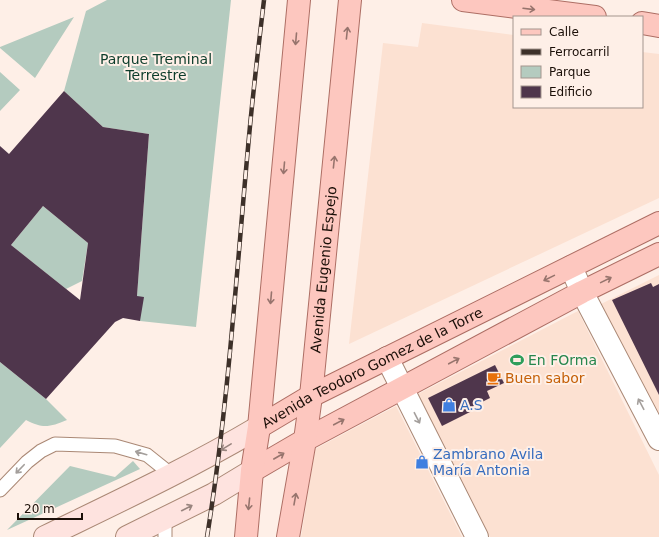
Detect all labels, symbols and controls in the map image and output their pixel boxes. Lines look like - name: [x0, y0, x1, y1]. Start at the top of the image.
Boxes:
- one-way arrow: [522, 5, 535, 12]
- legend: [513, 16, 643, 108]
- text: Calle: [549, 25, 579, 39]
- one-way arrow: [343, 27, 350, 40]
- one-way arrow: [292, 32, 299, 45]
- text: Ferrocarril: [549, 45, 610, 59]
- park label: Parque Treminal Terrestre: [100, 51, 212, 83]
- text: Parque: [549, 65, 590, 79]
- text: Edificio: [549, 85, 592, 99]
- one-way arrow: [330, 156, 338, 169]
- one-way arrow: [280, 161, 287, 174]
- street label: Avenida Eugenio Espejo: [307, 185, 340, 354]
- one-way arrow: [543, 275, 555, 282]
- one-way arrow: [599, 276, 611, 283]
- one-way arrow: [268, 291, 275, 304]
- street label: Avenida Teodoro Gomez de la Torre: [259, 304, 485, 431]
- sports icon: En FOrma: [509, 352, 525, 368]
- place label: En FOrma: [528, 352, 597, 368]
- one-way arrow: [448, 357, 460, 364]
- cafe icon: Buen sabor: [486, 370, 502, 386]
- place label: Buen sabor: [505, 370, 585, 386]
- shop icon: A.S: [441, 397, 457, 413]
- place label: A.S: [460, 397, 483, 413]
- one-way arrow: [637, 399, 644, 411]
- one-way arrow: [413, 412, 421, 424]
- one-way arrow: [333, 418, 345, 425]
- one-way arrow: [220, 443, 232, 451]
- place label: Zambrano Avila María Antonia: [433, 446, 543, 478]
- one-way arrow: [134, 449, 147, 456]
- one-way arrow: [272, 451, 284, 459]
- shop icon: Zambrano Avila María Antonia: [414, 454, 430, 470]
- one-way arrow: [15, 464, 25, 474]
- one-way arrow: [291, 492, 299, 505]
- scale bar: [18, 495, 82, 521]
- one-way arrow: [245, 497, 253, 510]
- text: 20 m: [24, 502, 55, 516]
- one-way arrow: [181, 503, 193, 511]

